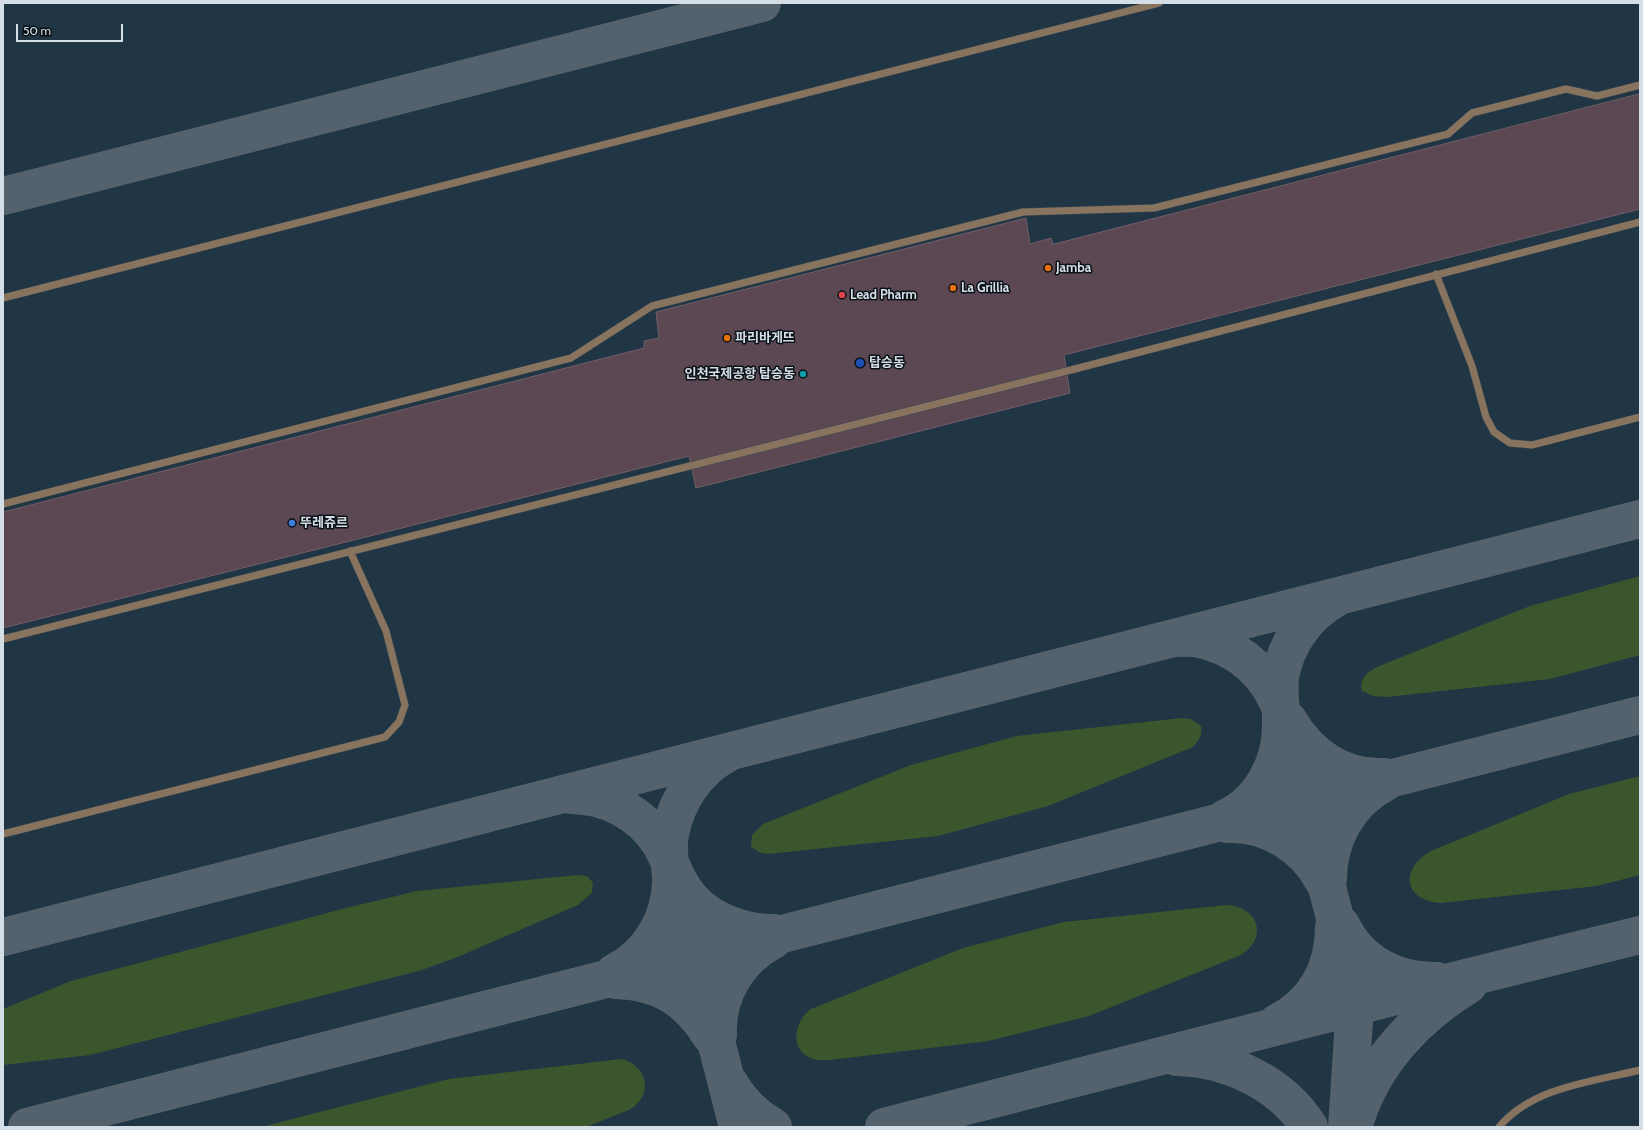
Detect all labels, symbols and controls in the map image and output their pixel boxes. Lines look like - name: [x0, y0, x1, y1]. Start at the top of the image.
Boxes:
- scale bar: [18, 16, 125, 42]
- text: 50 m: [23, 23, 51, 38]
- place label: Jamba: [1056, 260, 1091, 276]
- marker: Jamba: [1043, 263, 1053, 273]
- place label: La Grillia: [961, 280, 1009, 296]
- marker: La Grillia: [948, 283, 958, 293]
- place label: Lead Pharm: [850, 287, 917, 303]
- marker: Lead Pharm: [837, 290, 847, 300]
- place label: 파리바게뜨: [735, 330, 795, 346]
- marker: 파리바게뜨: [722, 333, 732, 343]
- place label: 탑승동: [869, 355, 905, 371]
- marker: 탑승동: [854, 357, 866, 369]
- place label: 인천국제공항 탑승동: [684, 366, 795, 382]
- marker: 인천국제공항 탑승동: [798, 369, 808, 379]
- place label: 뚜레쥬르: [300, 515, 348, 531]
- marker: 뚜레쥬르: [287, 518, 297, 528]

